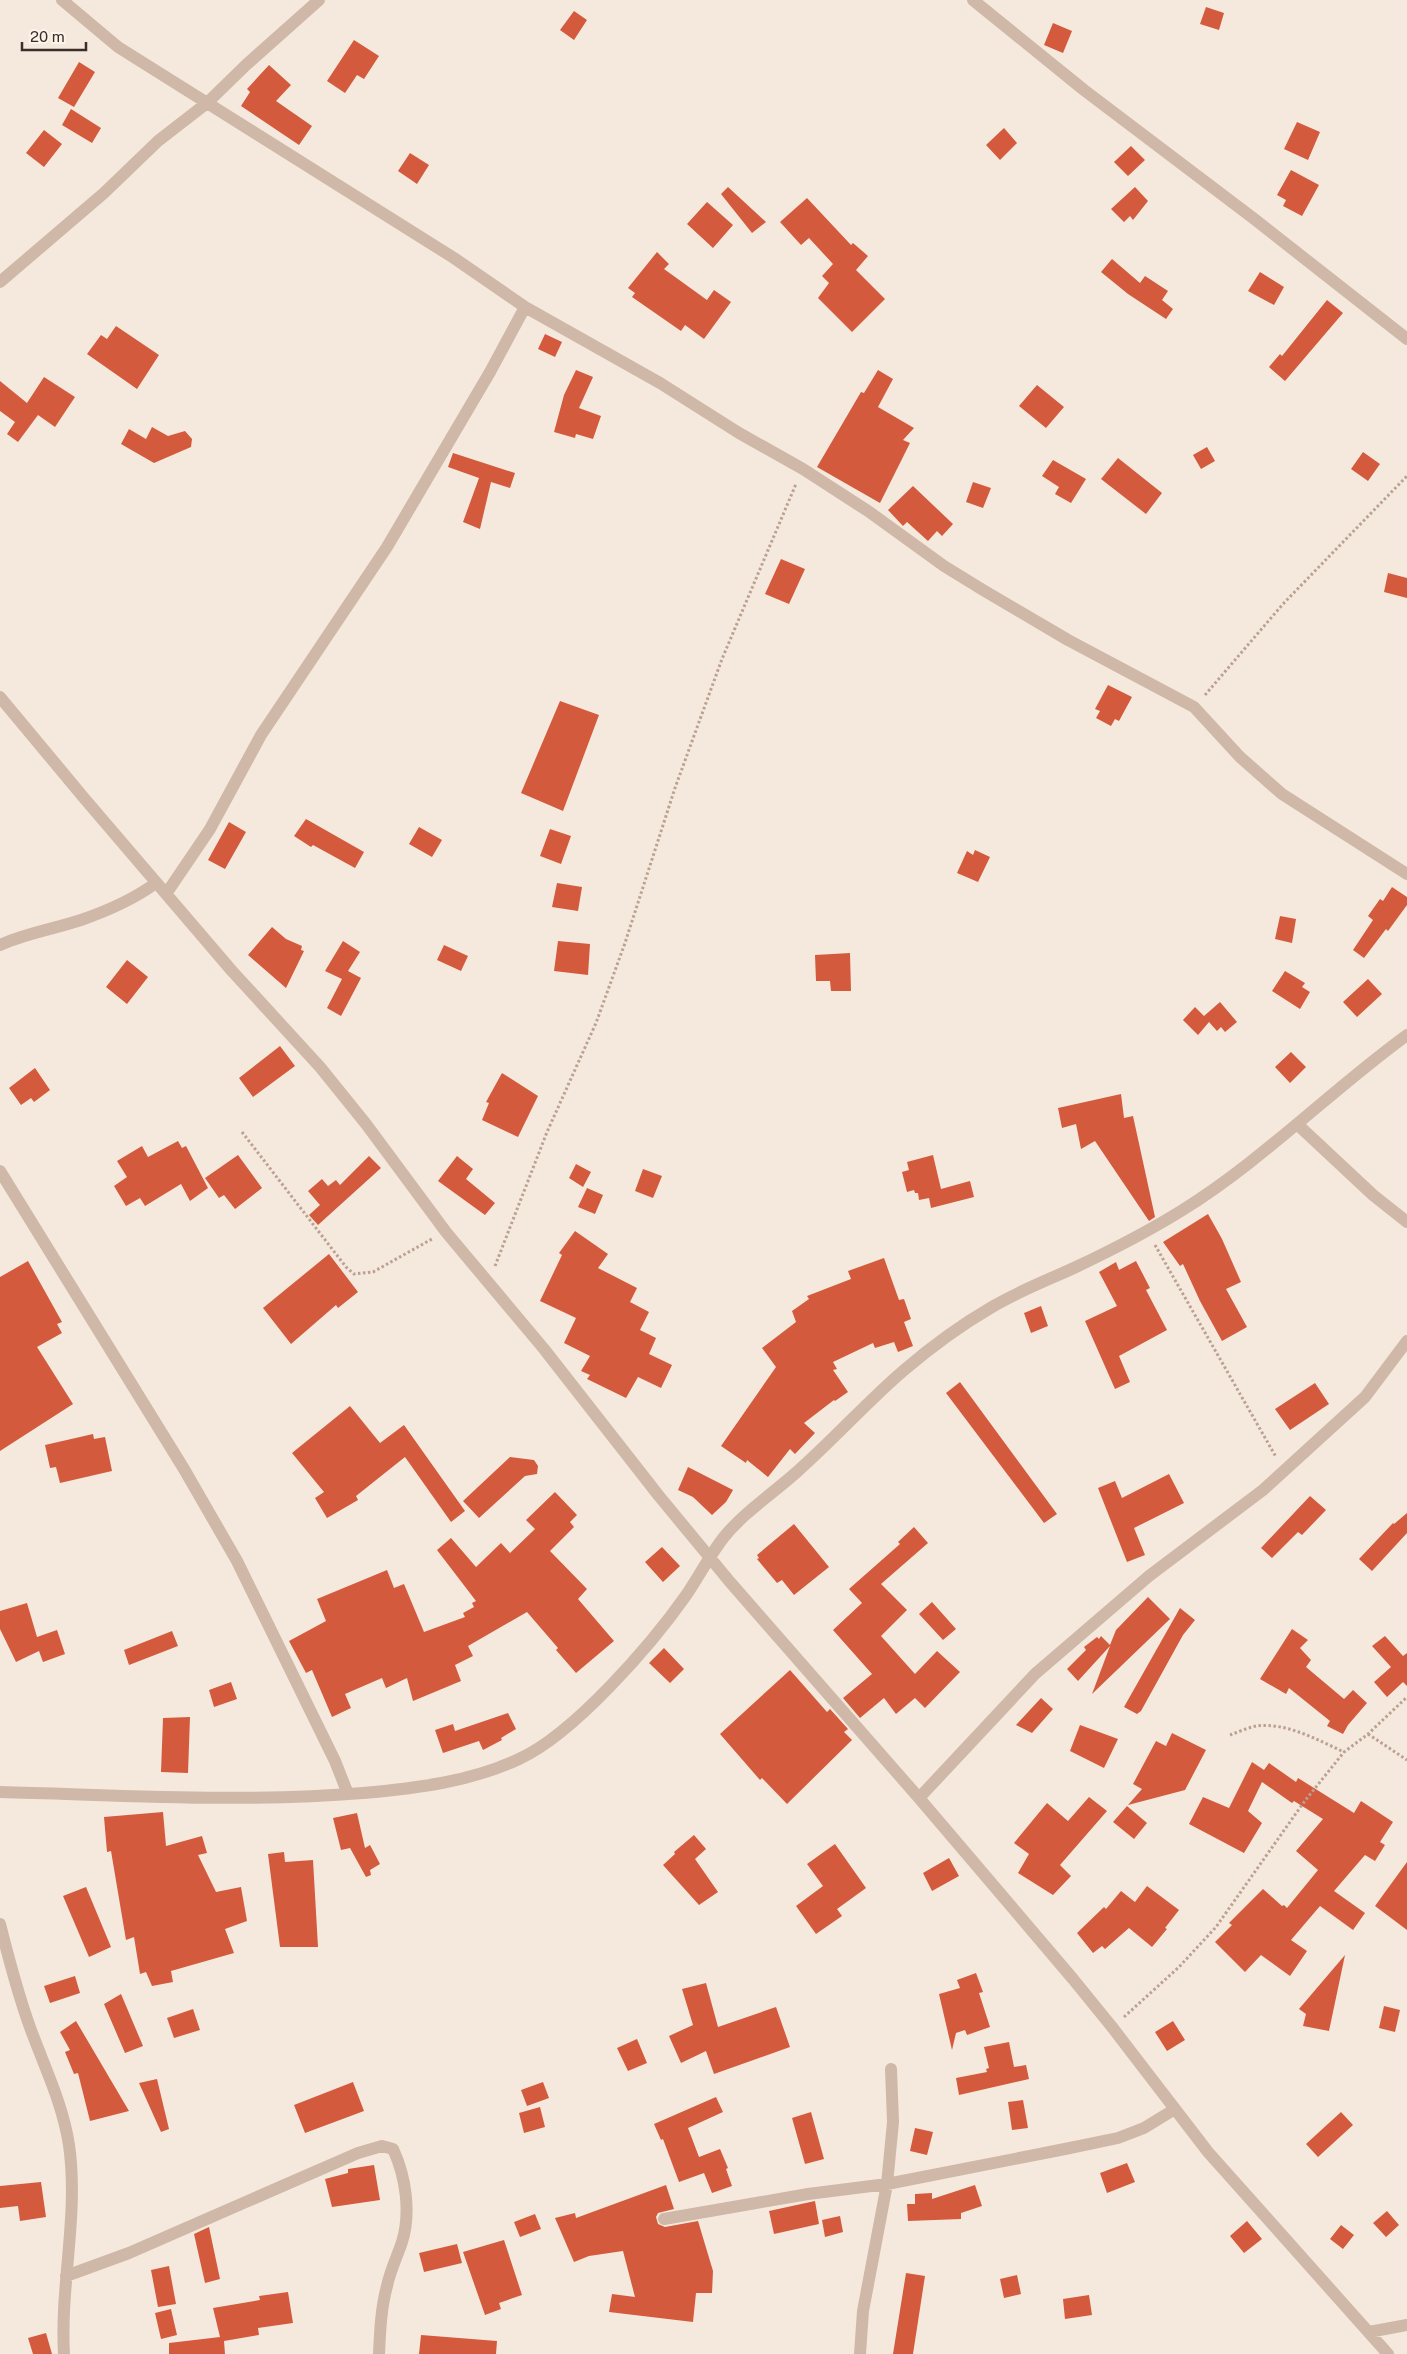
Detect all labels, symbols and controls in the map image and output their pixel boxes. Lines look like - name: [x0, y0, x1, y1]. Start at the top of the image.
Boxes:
- scale bar: [22, 20, 86, 52]
- text: 20 m: [30, 28, 65, 45]

